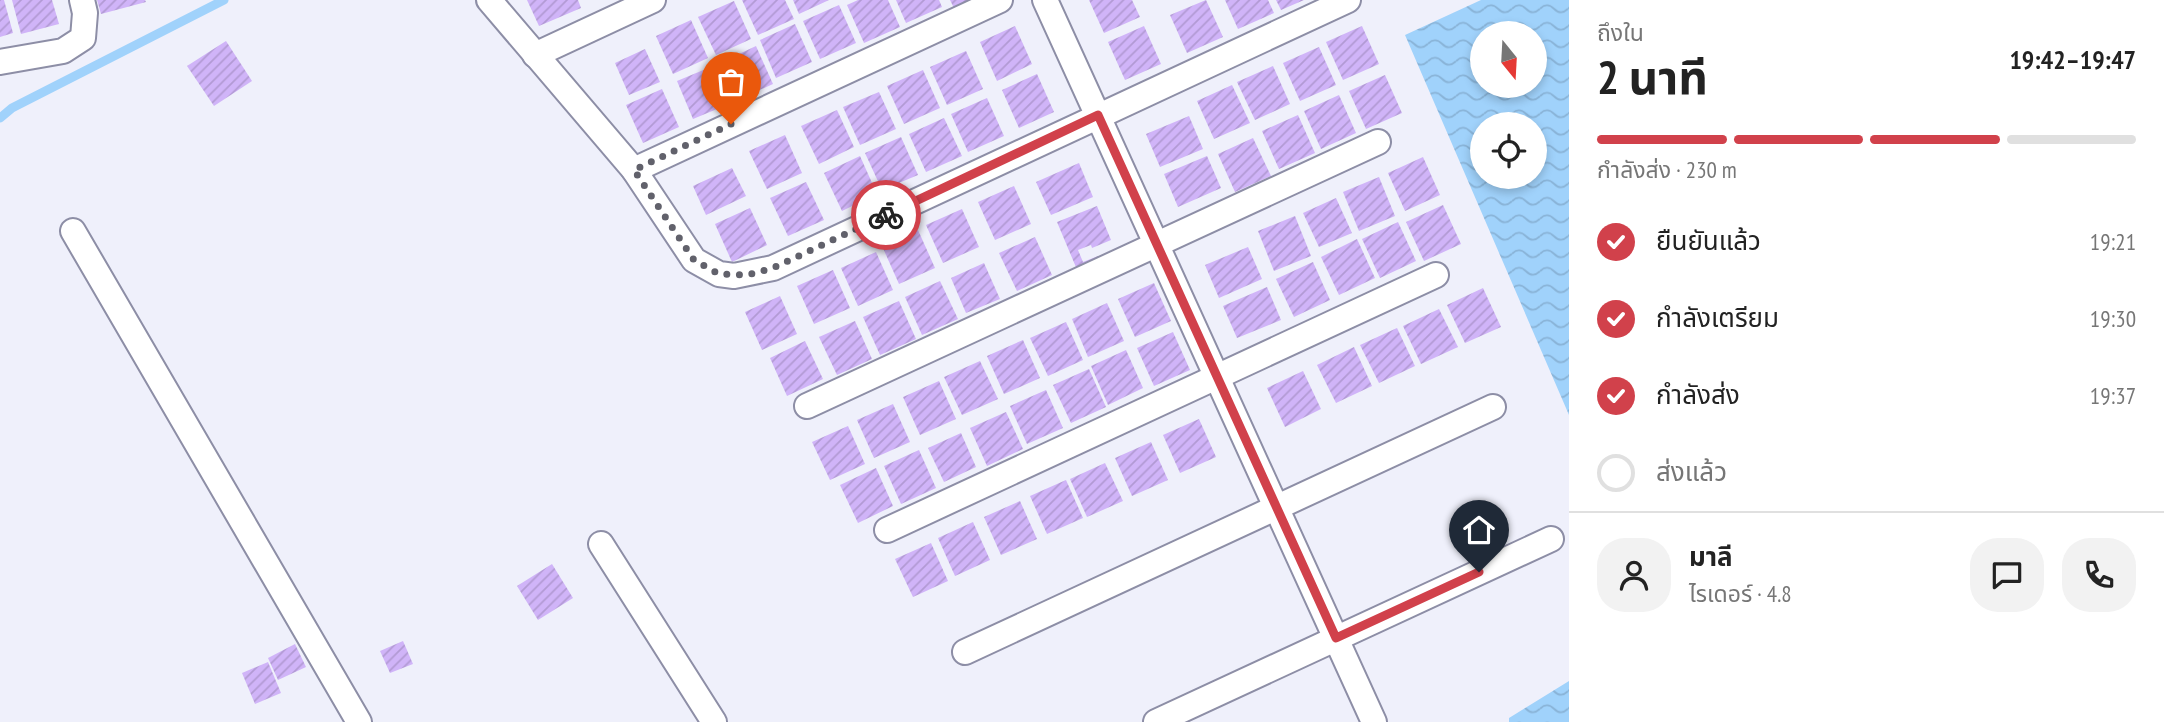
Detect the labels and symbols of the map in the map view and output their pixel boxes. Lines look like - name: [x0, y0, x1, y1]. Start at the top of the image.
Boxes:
- north arrow: [1470, 21, 1547, 98]
- pin: [701, 52, 761, 124]
- courier: [851, 180, 921, 250]
- pin: [1449, 500, 1509, 572]

